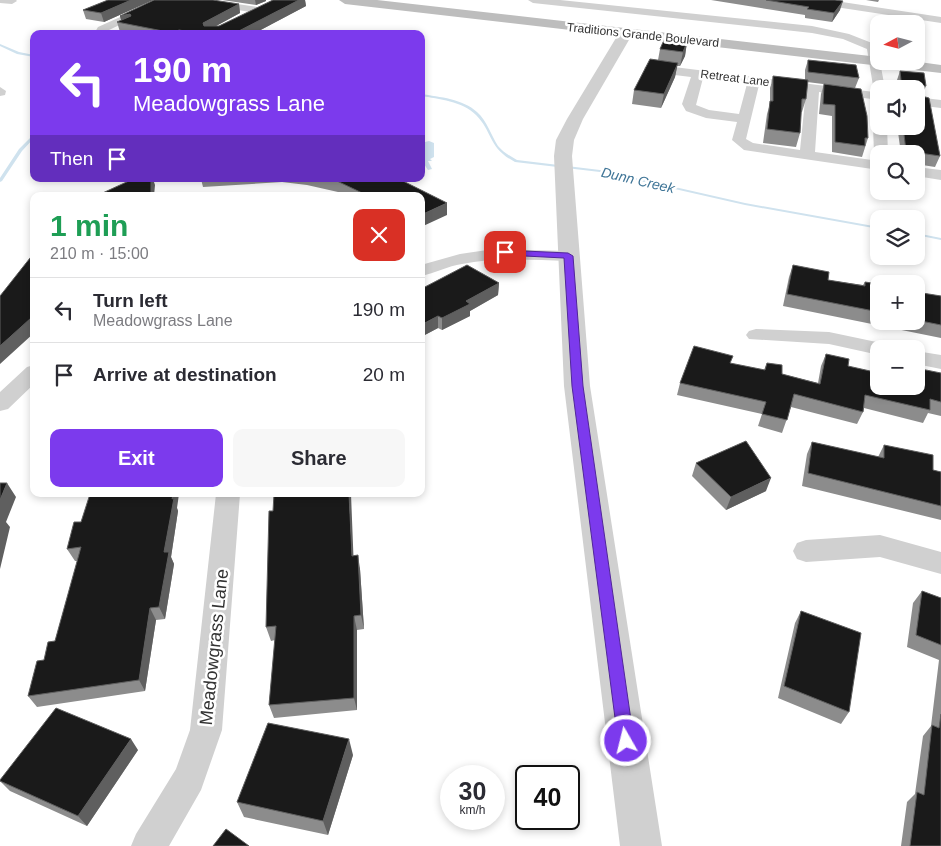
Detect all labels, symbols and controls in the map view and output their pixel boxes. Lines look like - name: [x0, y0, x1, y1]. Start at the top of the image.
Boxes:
- north arrow: [870, 15, 925, 70]
- map controls: [870, 15, 925, 395]
- street label: Traditions Grande Boulevard: [566, 20, 720, 50]
- icon: left: [50, 50, 115, 115]
- text: 190 m: [133, 50, 232, 89]
- street label: Retreat Lane: [700, 67, 771, 89]
- button: sound: [870, 80, 925, 135]
- text: Meadowgrass Lane: [133, 91, 325, 116]
- icon: arrive: [103, 145, 131, 173]
- button: search: [870, 145, 925, 200]
- text: Then: [50, 148, 93, 169]
- water label: Dunn Creek: [600, 164, 677, 196]
- text: 1 min: [50, 209, 128, 242]
- button: close: [353, 209, 405, 261]
- button: layers: [870, 210, 925, 265]
- pin: [484, 231, 526, 273]
- icon: arrive: [491, 238, 519, 266]
- text: 210 m · 15:00: [50, 245, 149, 262]
- button: +: [870, 275, 925, 330]
- text: Turn left: [93, 290, 168, 311]
- icon: left: [50, 296, 78, 324]
- text: 190 m: [352, 299, 405, 320]
- text: Meadowgrass Lane: [93, 312, 233, 329]
- button: −: [870, 340, 925, 395]
- icon: arrive: [50, 361, 78, 389]
- text: Arrive at destination: [93, 364, 277, 385]
- text: 20 m: [363, 364, 405, 385]
- button: Exit: [50, 429, 223, 487]
- button: Share: [233, 429, 405, 487]
- street label: Meadowgrass Lane: [196, 568, 232, 726]
- position arrow: [599, 714, 651, 766]
- speed limit sign: 40: [515, 765, 580, 830]
- text: 30: [459, 777, 486, 805]
- text: km/h: [459, 803, 486, 817]

